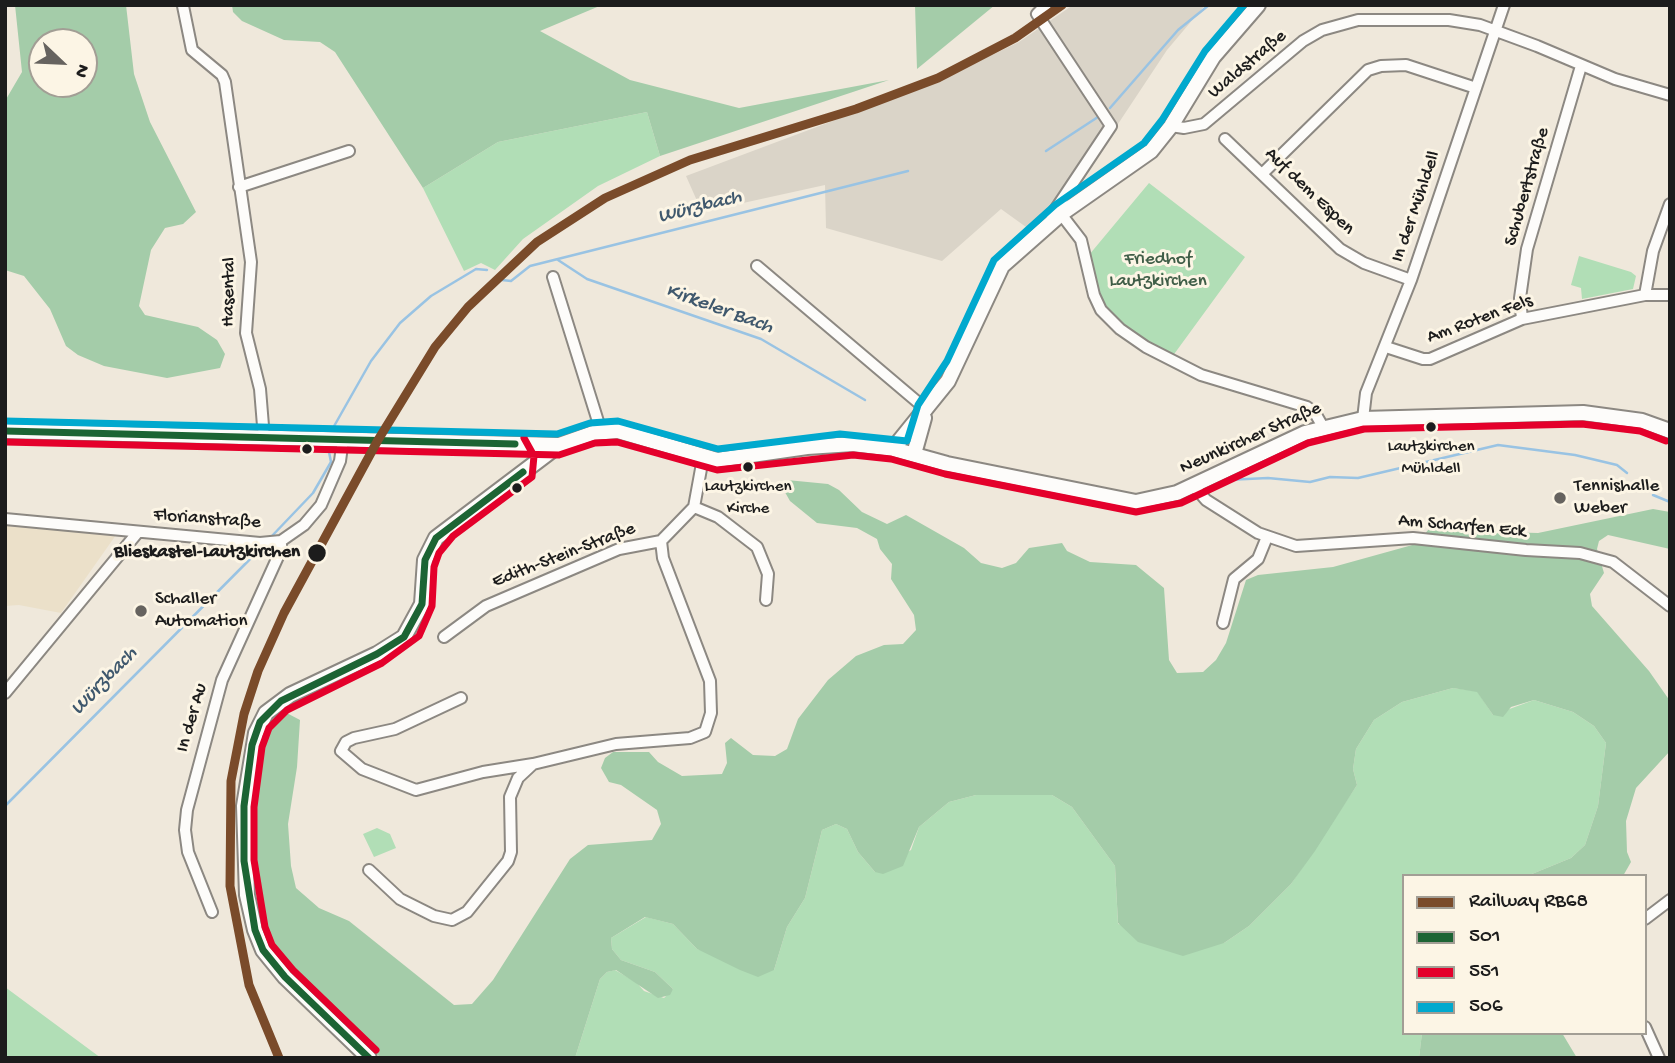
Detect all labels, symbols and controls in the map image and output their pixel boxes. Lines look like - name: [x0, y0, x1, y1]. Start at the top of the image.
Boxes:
- street label: Waldstraße: [1204, 26, 1292, 104]
- north arrow: [28, 28, 98, 98]
- text: N: [68, 60, 94, 81]
- street label: Schubertstraße: [1500, 125, 1556, 249]
- street label: Auf dem Espen: [1259, 143, 1359, 241]
- street label: In der Mühldell: [1387, 148, 1447, 266]
- water label: Würzbach: [655, 185, 745, 231]
- park label: Friedhof Lautzkirchen: [1109, 249, 1207, 293]
- street label: Hasental: [218, 257, 242, 327]
- water label: Kirkeler Bach: [662, 279, 776, 341]
- street label: Am Roten Fels: [1424, 290, 1536, 350]
- street label: Neunkircher Straße: [1177, 398, 1325, 480]
- marker: Lautzkirchen Mühldell: [1424, 420, 1438, 434]
- place label: Lautzkirchen Mühldell: [1387, 437, 1475, 477]
- unlabelled marker: [300, 442, 314, 456]
- marker: Lautzkirchen Kirche: [741, 460, 755, 474]
- place label: Tennishalle Weber: [1574, 476, 1659, 520]
- place label: Lautzkirchen Kirche: [704, 477, 792, 517]
- unlabelled marker: [510, 481, 524, 495]
- marker: Tennishalle Weber: [1552, 490, 1568, 506]
- street label: Florianstraße: [153, 505, 261, 535]
- street label: Am Scharfen Eck: [1397, 510, 1527, 544]
- street label: Edith-Stein-Straße: [489, 518, 639, 594]
- place label: Blieskastel-Lautzkirchen: [114, 542, 300, 564]
- marker: Blieskastel-Lautzkirchen: [306, 542, 328, 564]
- place label: Schaller Automation: [155, 589, 248, 633]
- marker: Schaller Automation: [133, 603, 149, 619]
- water label: Würzbach: [66, 642, 144, 722]
- street label: In der Au: [172, 681, 214, 755]
- legend: [1402, 874, 1647, 1035]
- text: Railway RB68: [1469, 890, 1588, 915]
- text: 501: [1469, 925, 1500, 950]
- text: 551: [1469, 960, 1500, 985]
- text: 506: [1469, 995, 1503, 1020]

